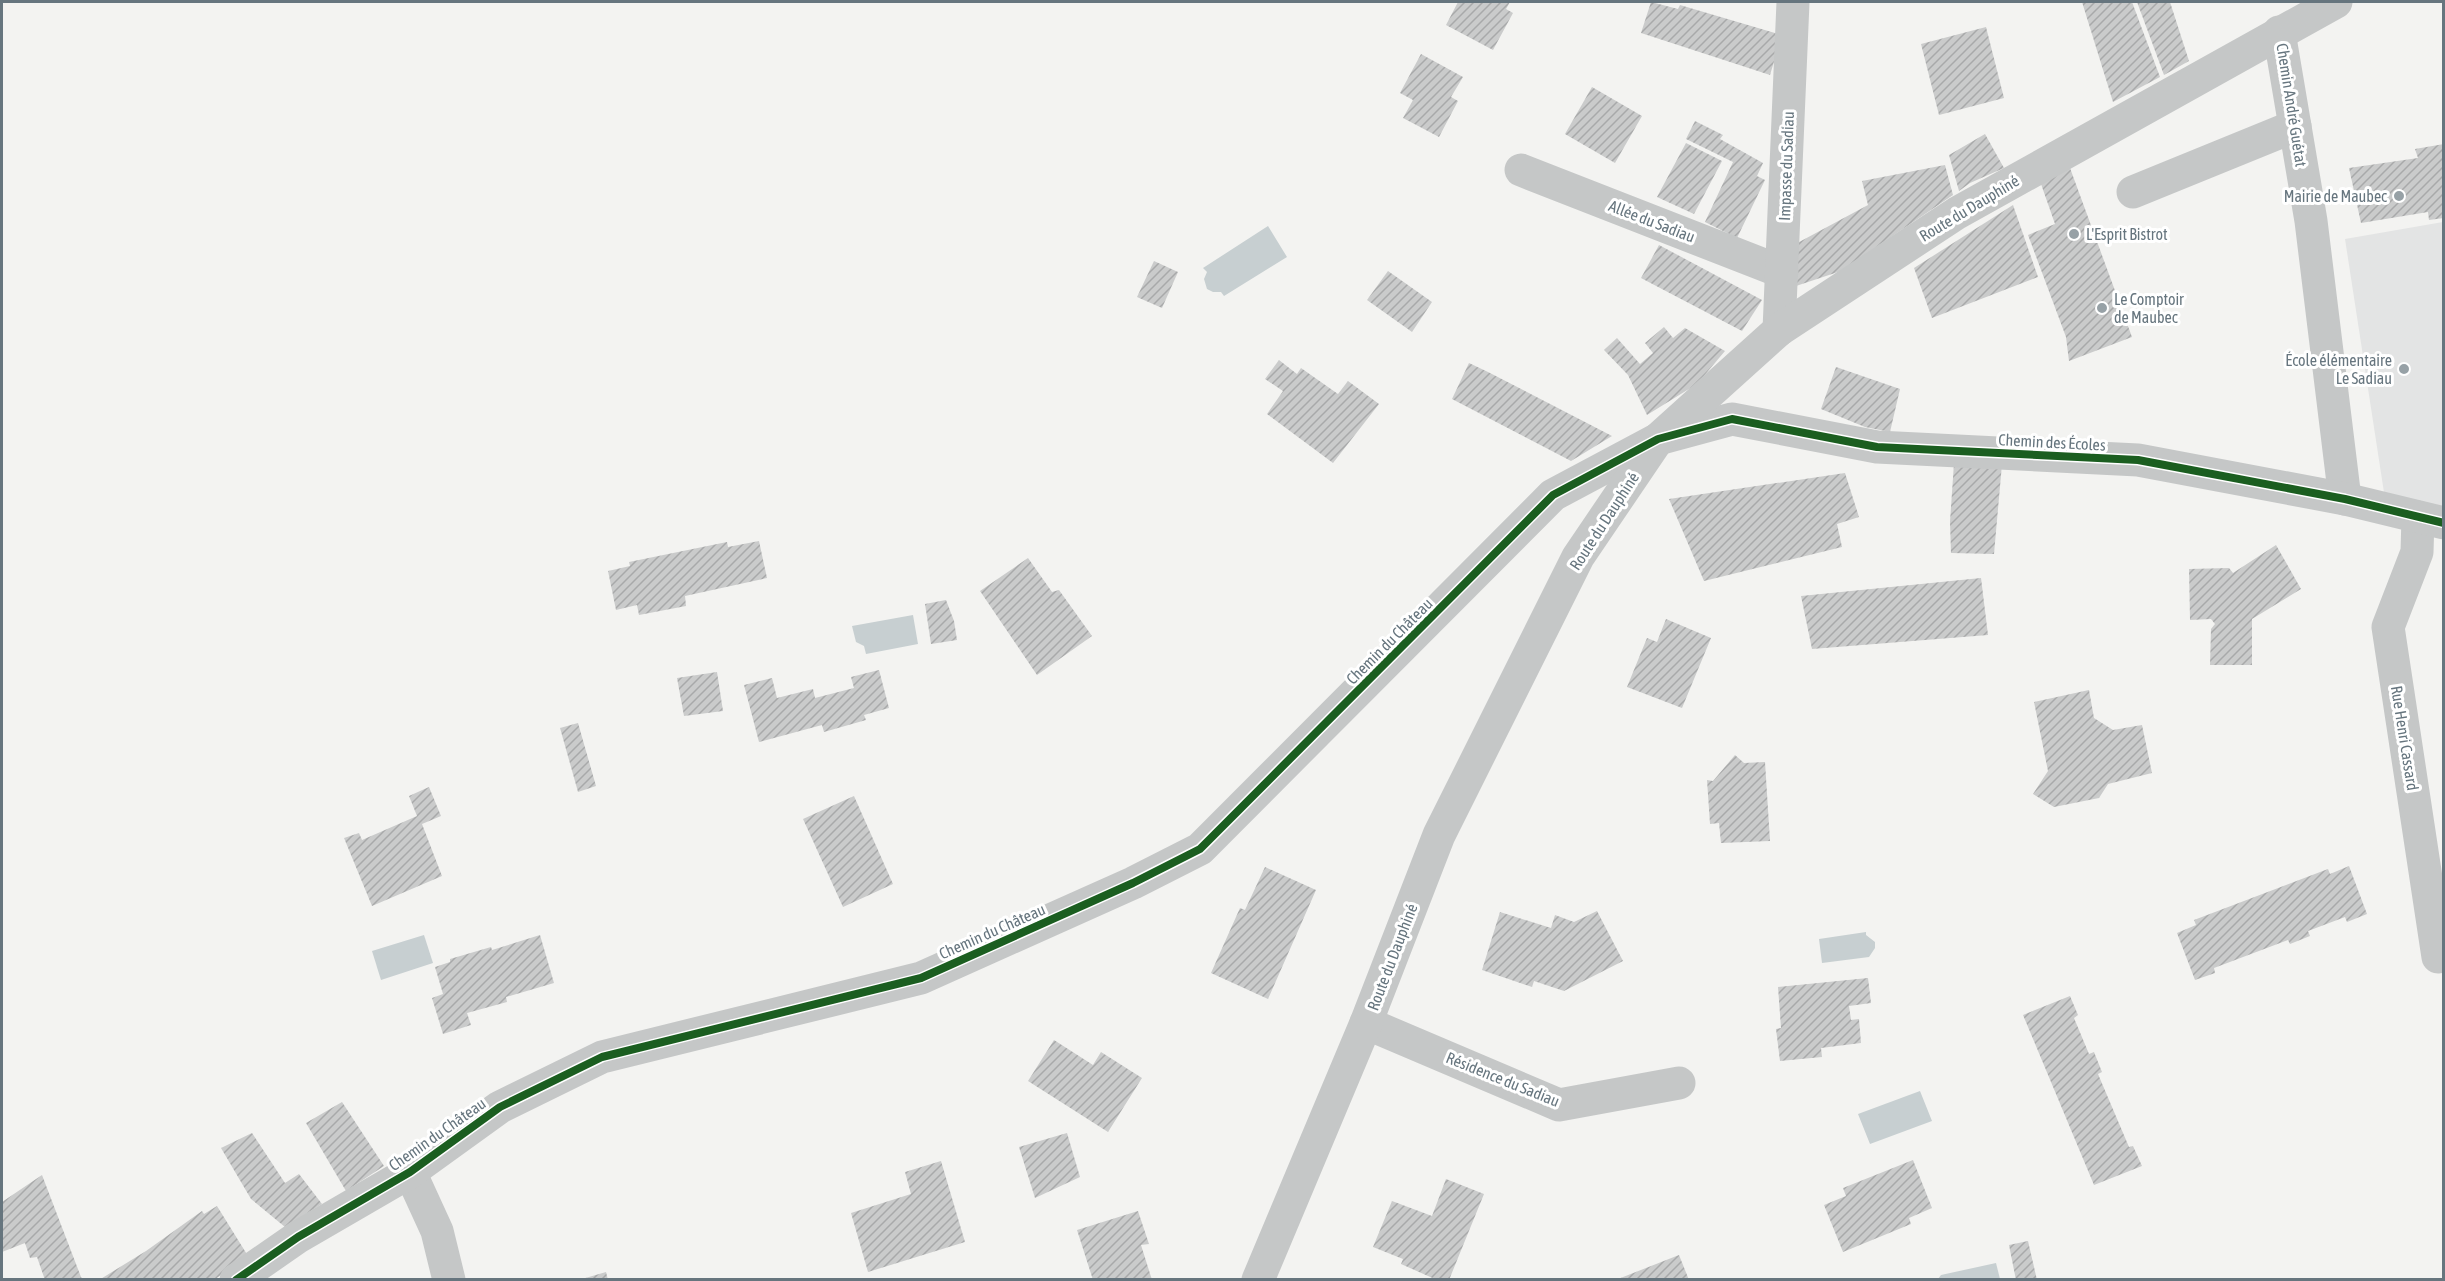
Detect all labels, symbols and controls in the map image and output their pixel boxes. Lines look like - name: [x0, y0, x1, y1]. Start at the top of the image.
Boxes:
- street label: Chemin André Guétat: [2273, 42, 2311, 168]
- street label: Impasse du Sadiau: [1775, 111, 1798, 221]
- street label: Route du Dauphiné: [1916, 171, 2023, 246]
- place label: Mairie de Maubec: [2284, 187, 2387, 205]
- marker: Mairie de Maubec: [2392, 189, 2406, 203]
- street label: Allée du Sadiau: [1606, 196, 1698, 246]
- place label: L'Esprit Bistrot: [2086, 225, 2168, 244]
- marker: L'Esprit Bistrot: [2067, 227, 2081, 241]
- place label: Le Comptoir de Maubec: [2114, 290, 2184, 326]
- marker: Le Comptoir de Maubec: [2095, 301, 2109, 315]
- place label: École élémentaire Le Sadiau: [2285, 351, 2392, 387]
- marker: École élémentaire Le Sadiau: [2397, 362, 2411, 376]
- street label: Chemin des Écoles: [1998, 430, 2106, 454]
- street label: Route du Dauphiné: [1566, 469, 1643, 574]
- street label: Chemin du Château: [1342, 594, 1436, 688]
- street label: Rue Henri Cassard: [2388, 684, 2422, 792]
- street label: Chemin du Château: [936, 900, 1048, 962]
- street label: Route du Dauphiné: [1363, 901, 1422, 1013]
- street label: Résidence du Sadiau: [1444, 1048, 1562, 1110]
- street label: Chemin du Château: [385, 1094, 489, 1174]

